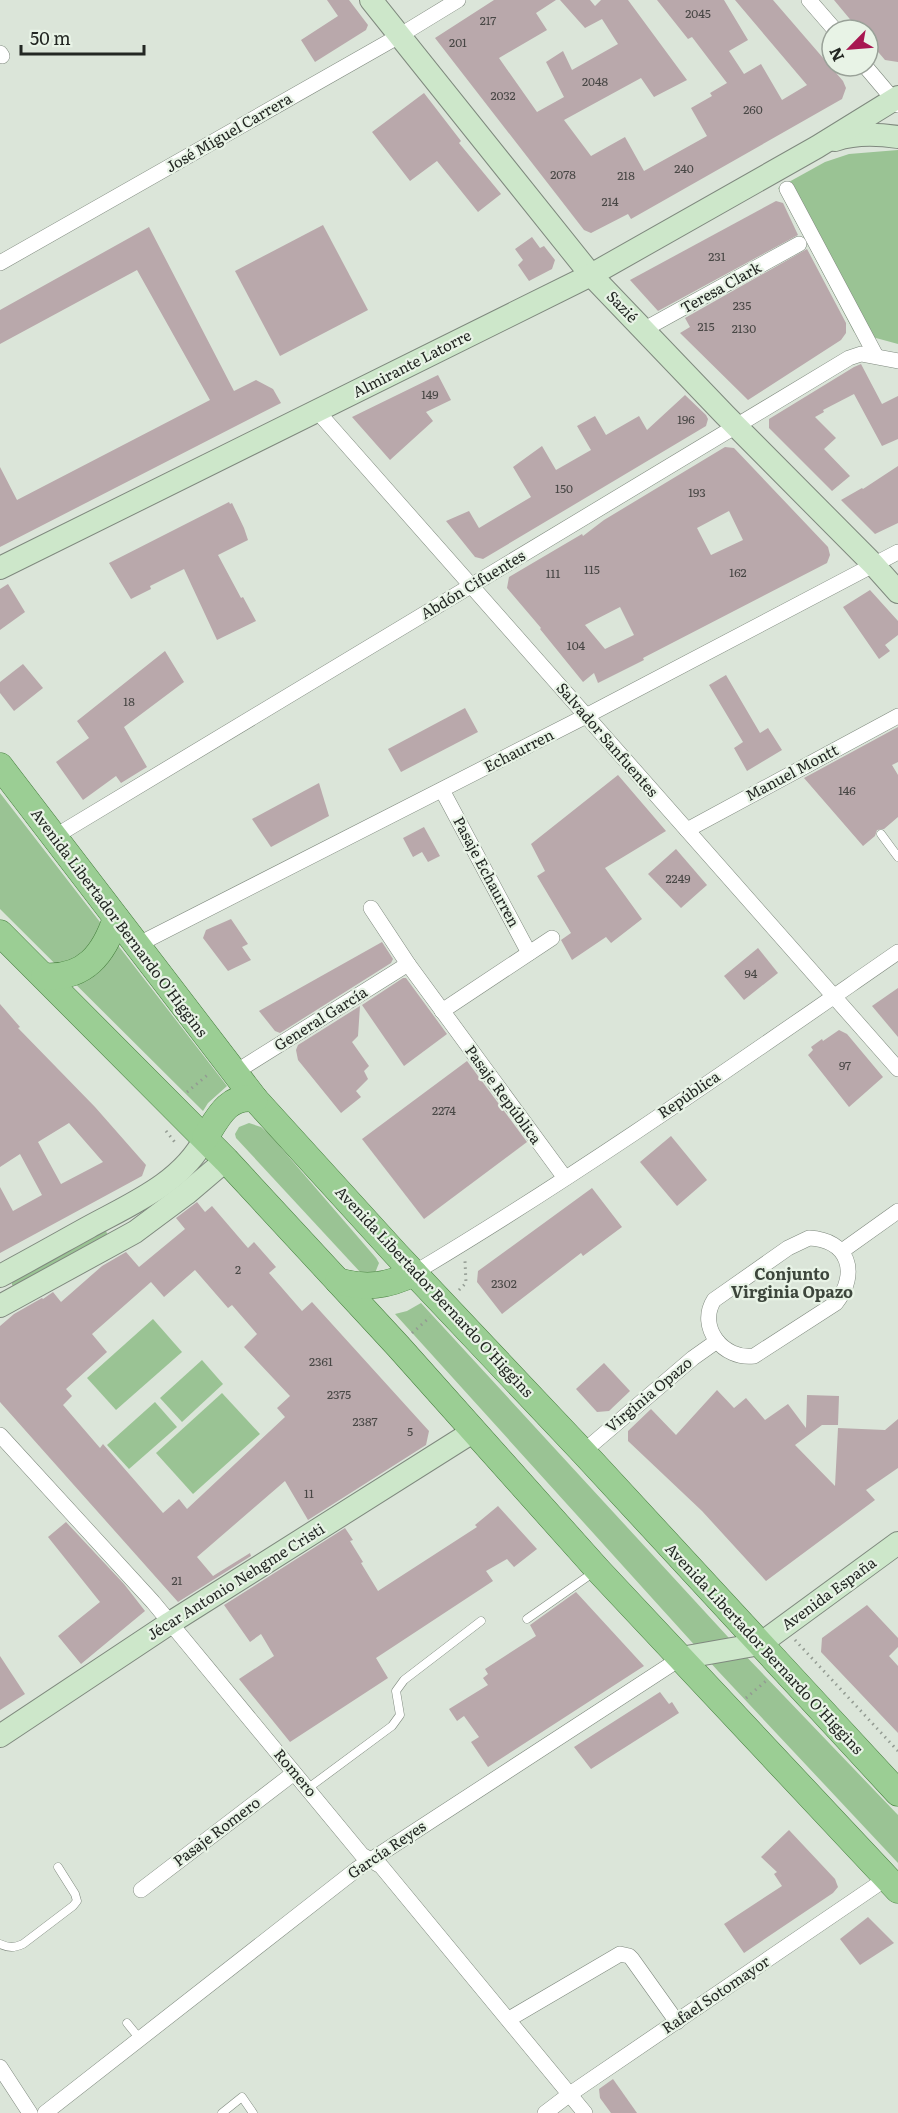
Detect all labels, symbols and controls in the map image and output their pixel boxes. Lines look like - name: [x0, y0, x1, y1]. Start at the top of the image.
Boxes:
- house number: 2045: [685, 4, 711, 22]
- house number: 217: [480, 11, 496, 29]
- scale bar: [21, 18, 144, 56]
- north arrow: [820, 18, 880, 78]
- text: 50 m: [30, 24, 71, 51]
- house number: 201: [449, 33, 467, 51]
- text: N: [822, 44, 849, 66]
- house number: 2048: [582, 72, 609, 90]
- street label: José Miguel Carrera: [161, 86, 296, 177]
- house number: 2032: [490, 86, 516, 104]
- house number: 260: [743, 100, 763, 118]
- house number: 240: [674, 159, 694, 177]
- house number: 2078: [550, 165, 576, 183]
- house number: 218: [617, 166, 635, 184]
- house number: 214: [601, 192, 619, 210]
- house number: 231: [708, 247, 726, 265]
- street label: Teresa Clark: [676, 255, 766, 318]
- street label: Sazié: [602, 285, 644, 327]
- house number: 235: [733, 296, 751, 314]
- house number: 215: [697, 317, 715, 335]
- house number: 2130: [732, 319, 756, 337]
- street label: Almirante Latorre: [348, 323, 475, 403]
- house number: 149: [421, 385, 439, 403]
- house number: 196: [677, 410, 695, 428]
- house number: 150: [555, 479, 573, 497]
- house number: 193: [688, 483, 706, 501]
- street label: Abdón Cifuentes: [415, 543, 529, 624]
- house number: 115: [584, 560, 600, 578]
- house number: 162: [729, 563, 747, 581]
- house number: 111: [546, 564, 560, 582]
- house number: 104: [567, 636, 586, 654]
- street label: Salvador Sanfuentes: [552, 677, 665, 802]
- house number: 18: [123, 692, 135, 710]
- street label: Echaurren: [479, 722, 557, 777]
- street label: Manuel Montt: [741, 738, 842, 806]
- house number: 146: [838, 781, 856, 799]
- street label: Avenida Libertador Bernardo O'Higgins: [26, 803, 214, 1042]
- street label: Pasaje Echaurren: [448, 812, 526, 931]
- house number: 2249: [665, 869, 691, 887]
- house number: 94: [745, 964, 758, 982]
- street label: General García: [269, 979, 372, 1056]
- street label: Pasaje República: [460, 1040, 549, 1149]
- house number: 97: [839, 1056, 851, 1074]
- street label: República: [652, 1064, 725, 1123]
- house number: 2274: [432, 1101, 456, 1119]
- street label: Avenida Libertador Bernardo O'Higgins: [331, 1180, 540, 1402]
- house number: 2: [235, 1260, 241, 1278]
- district label: Conjunto Virginia Opazo: [731, 1261, 853, 1303]
- house number: 2302: [491, 1274, 517, 1292]
- street label: Virginia Opazo: [600, 1350, 697, 1437]
- house number: 2361: [309, 1352, 333, 1370]
- house number: 2375: [327, 1385, 351, 1403]
- house number: 2387: [352, 1412, 378, 1430]
- house number: 5: [407, 1422, 413, 1440]
- house number: 11: [304, 1484, 314, 1502]
- street label: Jécar Antonio Nehgme Cristi: [142, 1516, 329, 1645]
- street label: Avenida Libertador Bernardo O'Higgins: [661, 1537, 870, 1759]
- street label: Avenida España: [776, 1550, 881, 1635]
- house number: 21: [172, 1571, 183, 1589]
- street label: Romero: [269, 1743, 323, 1801]
- street label: Pasaje Romero: [168, 1790, 265, 1871]
- street label: García Reyes: [342, 1814, 430, 1884]
- street label: Rafael Sotomayor: [657, 1949, 774, 2039]

